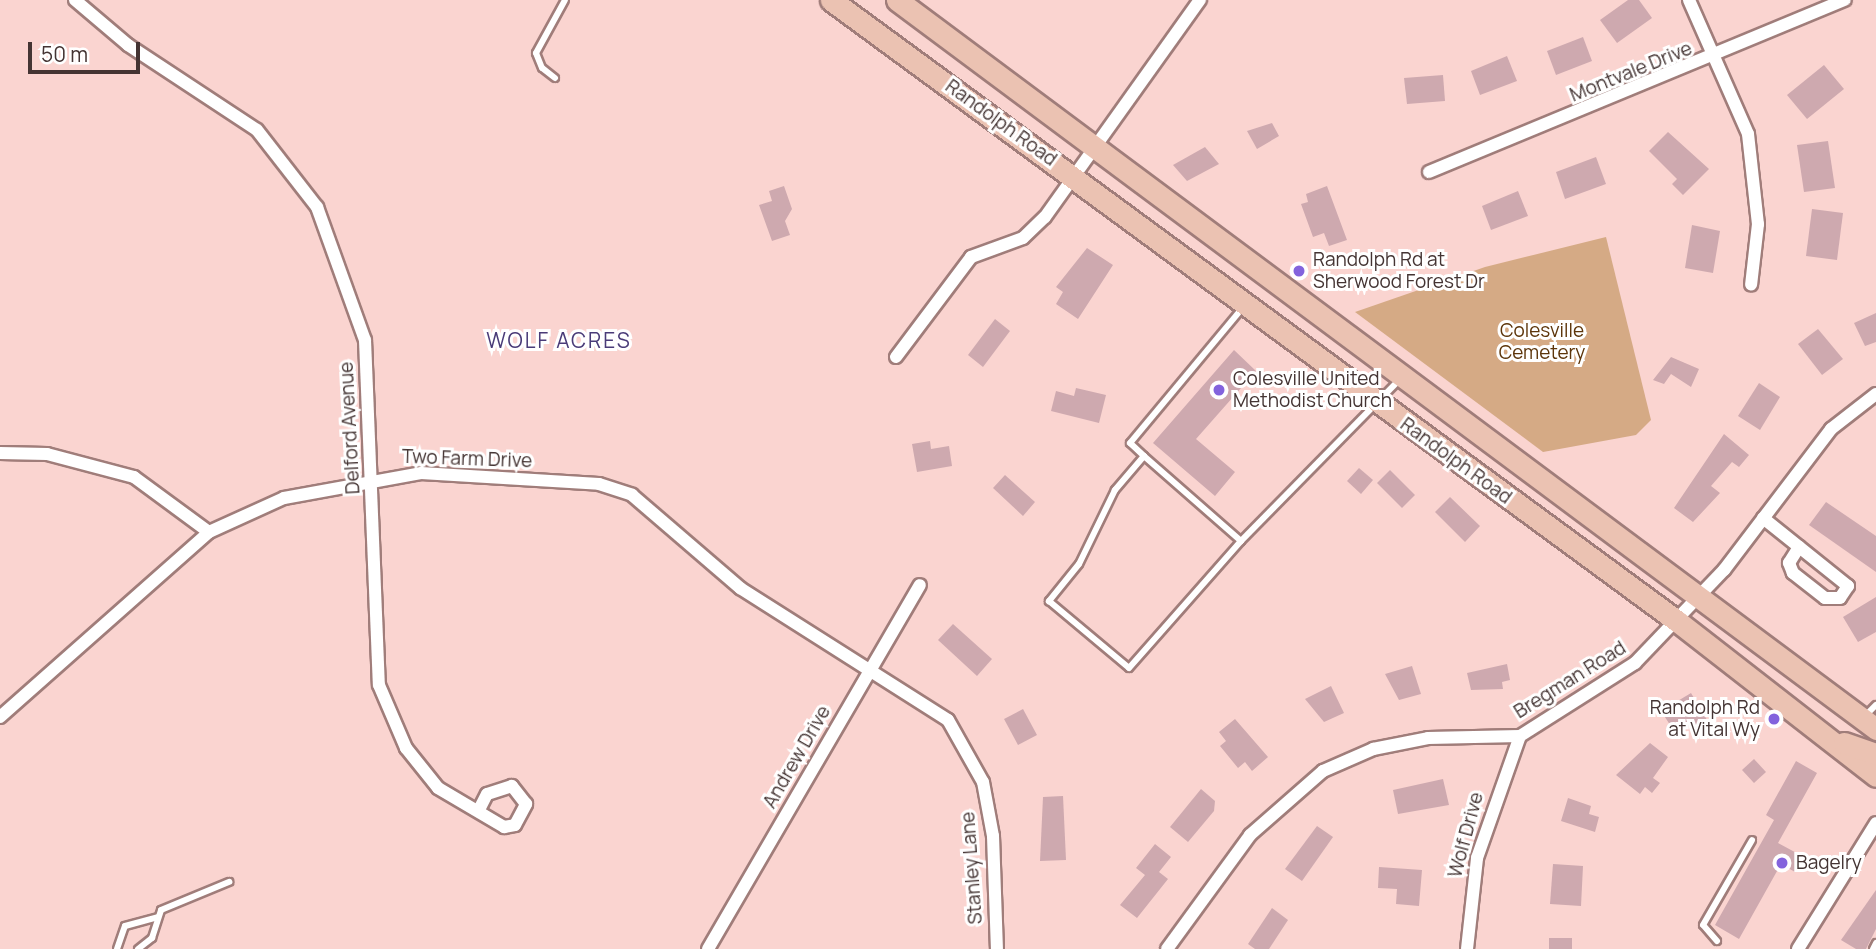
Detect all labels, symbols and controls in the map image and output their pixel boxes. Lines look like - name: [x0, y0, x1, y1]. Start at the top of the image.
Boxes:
- scale bar: [32, 28, 144, 72]
- street label: Montvale Drive: [1567, 37, 1695, 107]
- text: 50 m: [41, 40, 88, 68]
- street label: Randolph Road: [941, 75, 1061, 171]
- place label: Randolph Rd at Sherwood Forest Dr: [1313, 249, 1485, 293]
- marker: Randolph Rd at Sherwood Forest Dr: [1291, 263, 1307, 279]
- park label: Colesville Cemetery: [1499, 320, 1585, 364]
- district label: WOLF ACRES: [488, 327, 630, 353]
- street label: Delford Avenue: [335, 361, 365, 495]
- place label: Colesville United Methodist Church: [1233, 368, 1392, 412]
- marker: Colesville United Methodist Church: [1211, 382, 1227, 398]
- street label: Randolph Road: [1396, 413, 1516, 509]
- street label: Two Farm Drive: [401, 445, 533, 473]
- street label: Bregman Road: [1510, 637, 1630, 723]
- place label: Randolph Rd at Vital Wy: [1650, 697, 1760, 741]
- street label: Andrew Drive: [758, 702, 836, 812]
- marker: Randolph Rd at Vital Wy: [1766, 711, 1782, 727]
- street label: Wolf Drive: [1444, 790, 1488, 880]
- street label: Stanley Lane: [957, 811, 987, 925]
- place label: Bagelry: [1796, 852, 1862, 874]
- marker: Bagelry: [1774, 855, 1790, 871]

